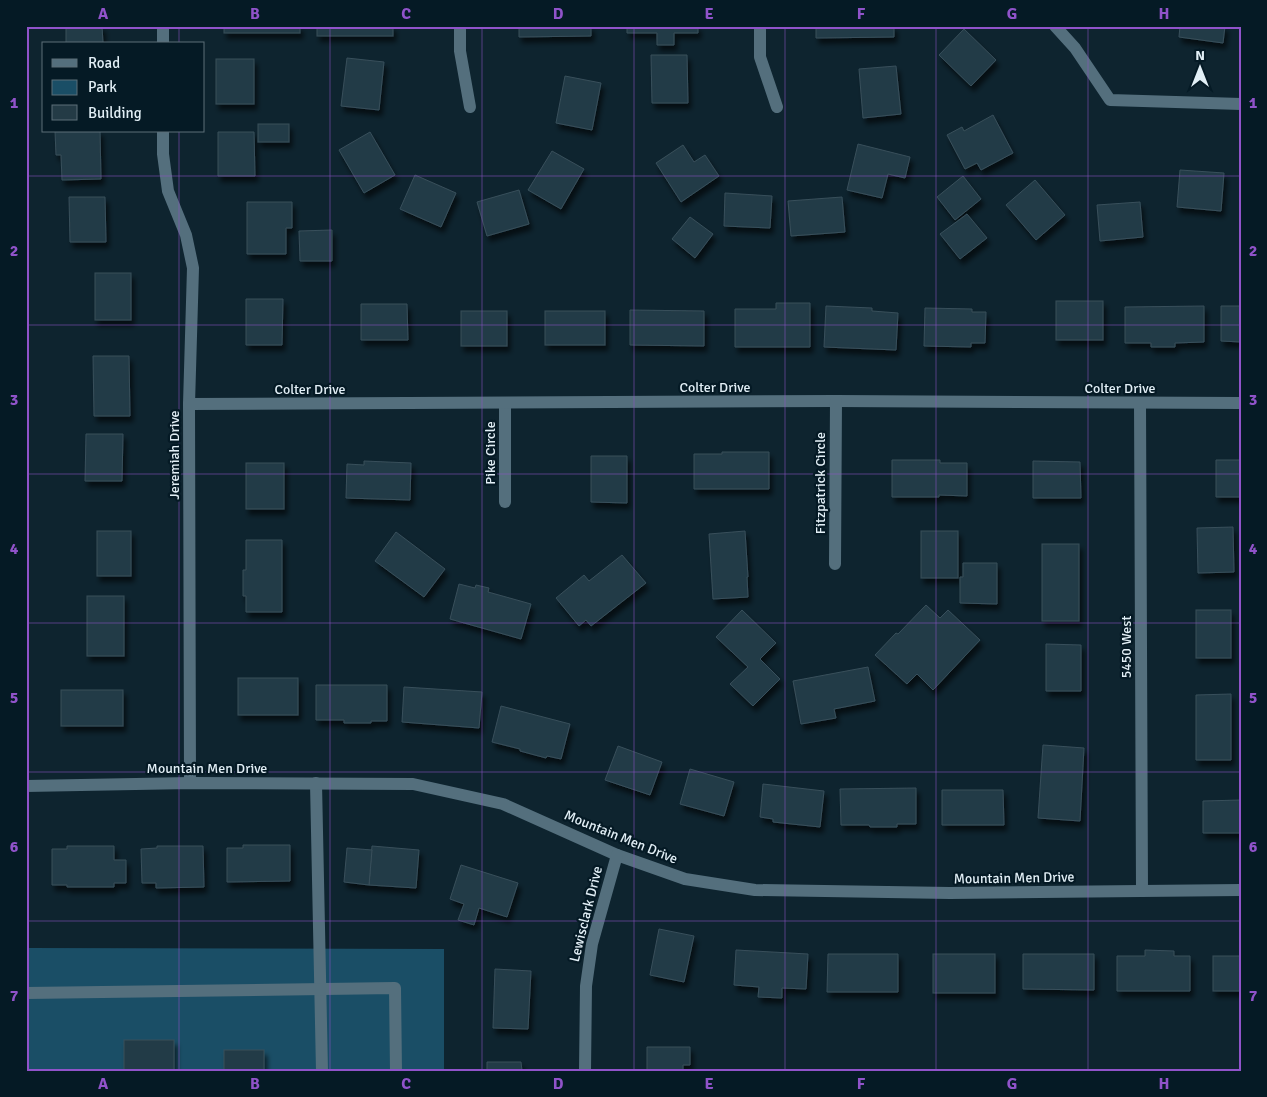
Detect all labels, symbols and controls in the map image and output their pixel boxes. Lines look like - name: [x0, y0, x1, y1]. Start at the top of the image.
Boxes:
- text: A: [98, 4, 109, 24]
- text: B: [250, 4, 260, 24]
- text: C: [401, 4, 411, 24]
- text: D: [553, 4, 564, 24]
- text: E: [704, 4, 714, 24]
- text: F: [857, 4, 866, 24]
- text: G: [1007, 4, 1017, 24]
- text: H: [1159, 4, 1169, 24]
- legend: [42, 42, 205, 132]
- north arrow: [1174, 42, 1224, 92]
- text: N: [1195, 47, 1205, 64]
- text: Road: [88, 54, 120, 72]
- text: Park: [88, 78, 117, 96]
- text: 1: [10, 93, 19, 113]
- text: 1: [1249, 93, 1258, 113]
- text: Building: [88, 104, 142, 122]
- text: 2: [10, 241, 18, 261]
- text: 2: [1249, 241, 1257, 261]
- street label: Colter Drive: [680, 379, 750, 396]
- street label: Colter Drive: [1085, 380, 1155, 397]
- street label: Colter Drive: [275, 381, 345, 398]
- text: 3: [10, 390, 18, 410]
- text: 3: [1249, 390, 1257, 410]
- street label: Jeremiah Drive: [166, 410, 183, 500]
- street label: Pike Circle: [482, 421, 499, 485]
- street label: Fitzpatrick Circle: [812, 432, 829, 534]
- text: 4: [10, 539, 19, 559]
- text: 4: [1249, 539, 1258, 559]
- street label: 5450 West: [1118, 616, 1135, 678]
- text: 5: [10, 688, 18, 708]
- text: 5: [1249, 688, 1257, 708]
- street label: Mountain Men Drive: [147, 760, 267, 777]
- street label: Mountain Men Drive: [562, 806, 680, 868]
- text: 6: [10, 837, 19, 857]
- text: 6: [1249, 837, 1258, 857]
- street label: Lewisclark Drive: [566, 864, 606, 964]
- street label: Mountain Men Drive: [953, 868, 1075, 888]
- text: 7: [10, 986, 19, 1006]
- text: 7: [1249, 986, 1258, 1006]
- text: A: [98, 1074, 109, 1094]
- text: B: [250, 1074, 260, 1094]
- text: C: [401, 1074, 411, 1094]
- text: D: [553, 1074, 564, 1094]
- text: E: [704, 1074, 714, 1094]
- text: F: [857, 1074, 866, 1094]
- text: G: [1007, 1074, 1017, 1094]
- text: H: [1159, 1074, 1169, 1094]

